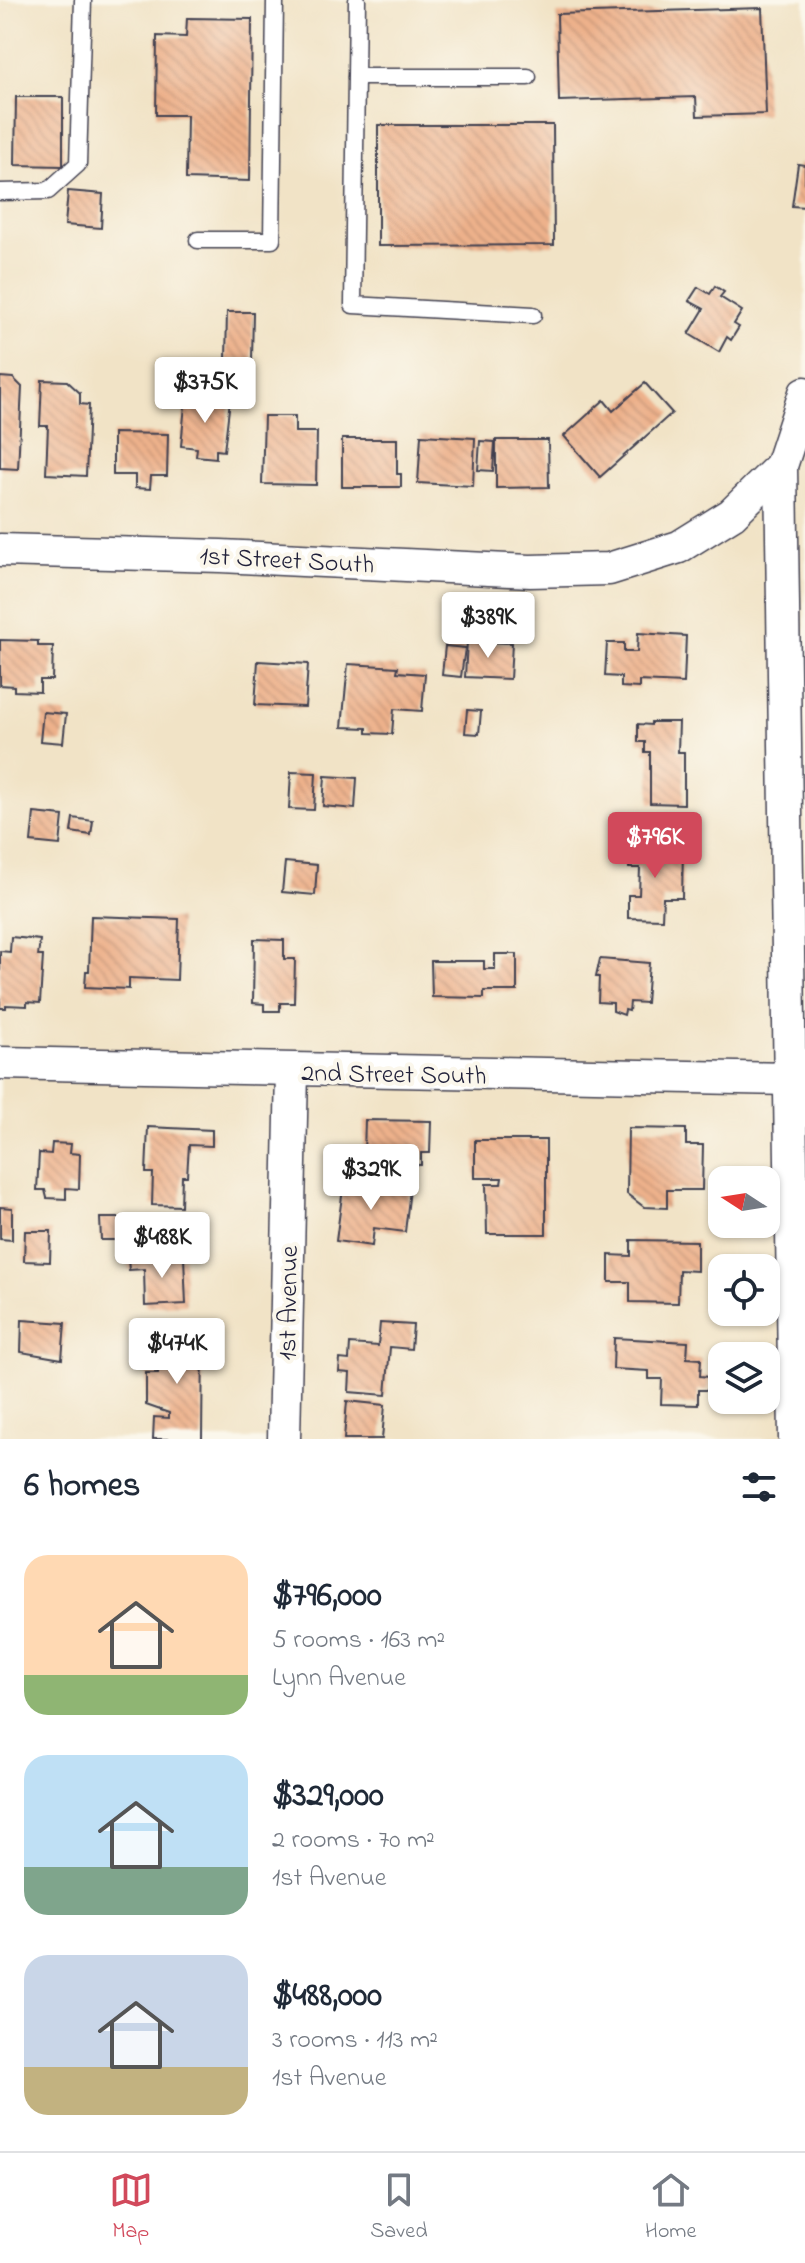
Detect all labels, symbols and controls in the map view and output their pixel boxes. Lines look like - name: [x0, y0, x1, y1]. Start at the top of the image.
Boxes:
- pin: $375K: [149, 357, 261, 425]
- text: $375K: [173, 364, 237, 402]
- street label: 1st Street South: [199, 538, 375, 586]
- pin: $389K: [432, 592, 544, 660]
- text: $389K: [460, 599, 516, 637]
- pin: $796K: [599, 812, 711, 880]
- text: $796K: [626, 819, 684, 857]
- street label: 2nd Street South: [301, 1055, 487, 1097]
- pin: $329K: [315, 1144, 427, 1212]
- text: $329K: [341, 1151, 401, 1189]
- north arrow: [708, 1166, 780, 1238]
- map controls: [708, 1166, 780, 1414]
- pin: $488K: [106, 1212, 218, 1280]
- text: $488K: [133, 1219, 191, 1257]
- street label: 1st Avenue: [270, 1245, 310, 1361]
- button: locate: [708, 1254, 780, 1326]
- pin: $474K: [121, 1318, 233, 1386]
- text: $474K: [147, 1325, 207, 1363]
- button: layers: [708, 1342, 780, 1414]
- text: 6 homes: [24, 1462, 140, 1512]
- icon: filters: [737, 1465, 781, 1509]
- text: $796,000: [272, 1572, 382, 1622]
- icon: home: [88, 1587, 184, 1683]
- text: 5 rooms · 163 m²: [272, 1622, 445, 1660]
- text: Lynn Avenue: [272, 1660, 406, 1698]
- text: $329,000: [272, 1772, 384, 1822]
- icon: home: [88, 1787, 184, 1883]
- text: 2 rooms · 70 m²: [272, 1822, 435, 1860]
- text: 1st Avenue: [272, 1860, 386, 1898]
- text: $488,000: [272, 1972, 382, 2022]
- icon: home: [88, 1987, 184, 2083]
- text: 3 rooms · 113 m²: [272, 2022, 438, 2060]
- text: 1st Avenue: [272, 2060, 386, 2098]
- tab: Map: [109, 2168, 153, 2248]
- tab: Saved: [370, 2168, 428, 2248]
- tab: Home: [645, 2168, 696, 2248]

